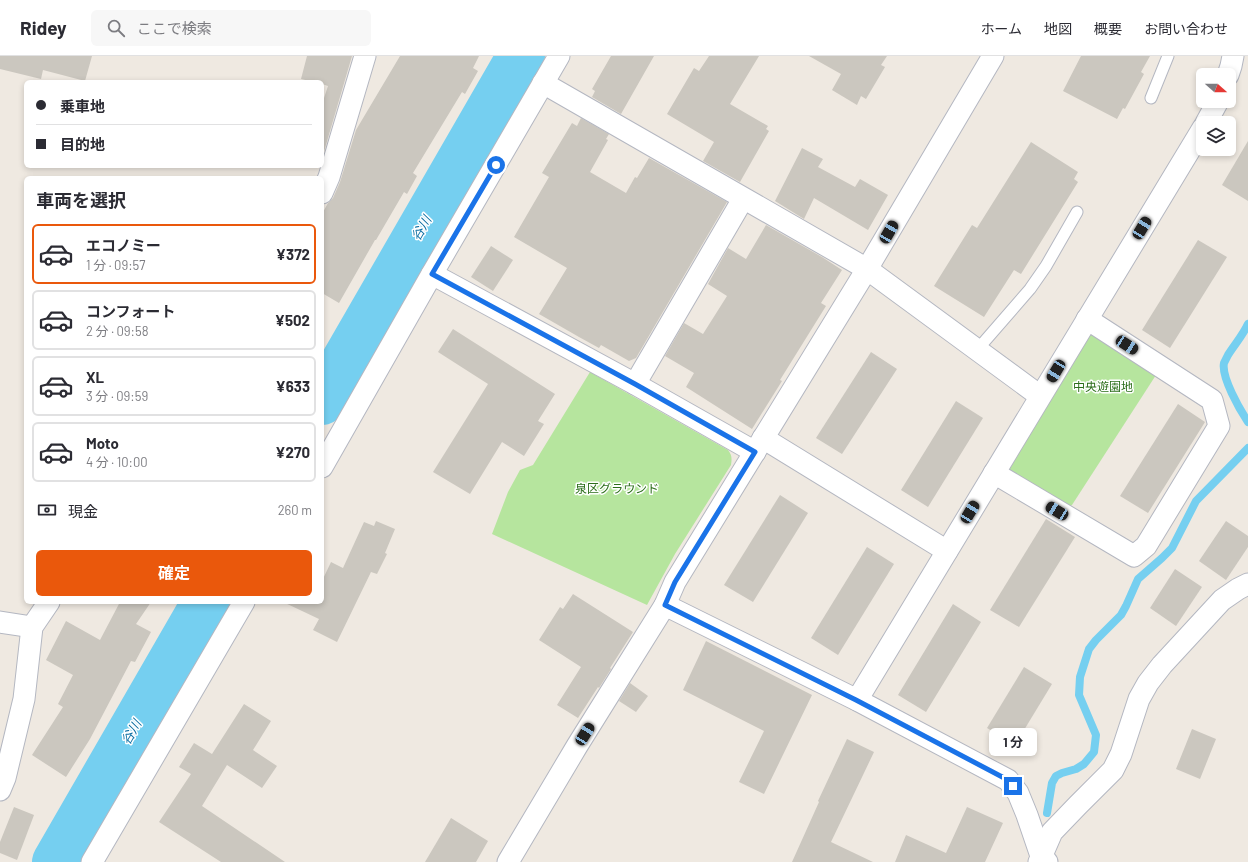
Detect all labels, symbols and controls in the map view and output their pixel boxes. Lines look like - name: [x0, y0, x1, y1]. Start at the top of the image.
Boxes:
- search box: [91, 10, 371, 46]
- text: Ridey: [20, 16, 67, 39]
- icon: search: [105, 17, 127, 39]
- text: ここで検索: [137, 19, 212, 37]
- text: ホーム: [980, 20, 1022, 37]
- text: 地図: [1044, 20, 1072, 37]
- text: 概要: [1094, 20, 1122, 37]
- text: お問い合わせ: [1144, 20, 1228, 37]
- north arrow: [1196, 68, 1236, 108]
- map controls: [1196, 68, 1236, 156]
- text: 乗車地: [60, 97, 105, 115]
- button: layers: [1196, 116, 1236, 156]
- text: 目的地: [60, 135, 105, 153]
- route start: [487, 156, 505, 174]
- text: 車両を選択: [36, 189, 126, 211]
- water label: 谷川: [408, 211, 435, 243]
- car: [1131, 215, 1153, 241]
- car: [878, 219, 900, 245]
- icon: car: [38, 236, 74, 272]
- text: エコノミー: [86, 236, 161, 254]
- text: ¥372: [276, 245, 310, 263]
- text: 1 分 · 09:57: [86, 257, 145, 273]
- icon: car: [38, 302, 74, 338]
- text: コンフォート: [86, 302, 176, 320]
- text: ¥502: [275, 311, 310, 329]
- text: 2 分 · 09:58: [86, 323, 148, 339]
- car: [1114, 333, 1140, 357]
- car: [1045, 358, 1067, 384]
- icon: car: [38, 368, 74, 404]
- text: XL: [86, 368, 104, 386]
- text: ¥633: [275, 377, 310, 395]
- park label: 中央遊園地: [1073, 379, 1133, 393]
- text: 3 分 · 09:59: [86, 388, 148, 404]
- icon: car: [38, 434, 74, 470]
- text: Moto: [86, 434, 119, 452]
- text: ¥270: [275, 443, 310, 461]
- text: 4 分 · 10:00: [86, 454, 148, 470]
- park label: 泉区グラウンド: [575, 481, 659, 495]
- icon: cash: [36, 499, 58, 521]
- car: [959, 499, 981, 525]
- car: [1044, 500, 1070, 522]
- text: 現金: [68, 502, 98, 520]
- text: 260 m: [278, 502, 312, 518]
- button: 確定: [36, 550, 312, 596]
- water label: 谷川: [118, 715, 145, 747]
- car: [574, 721, 596, 747]
- callout: 1 分: [989, 728, 1037, 756]
- text: 1 分: [1003, 734, 1023, 750]
- route end: [1004, 777, 1022, 795]

